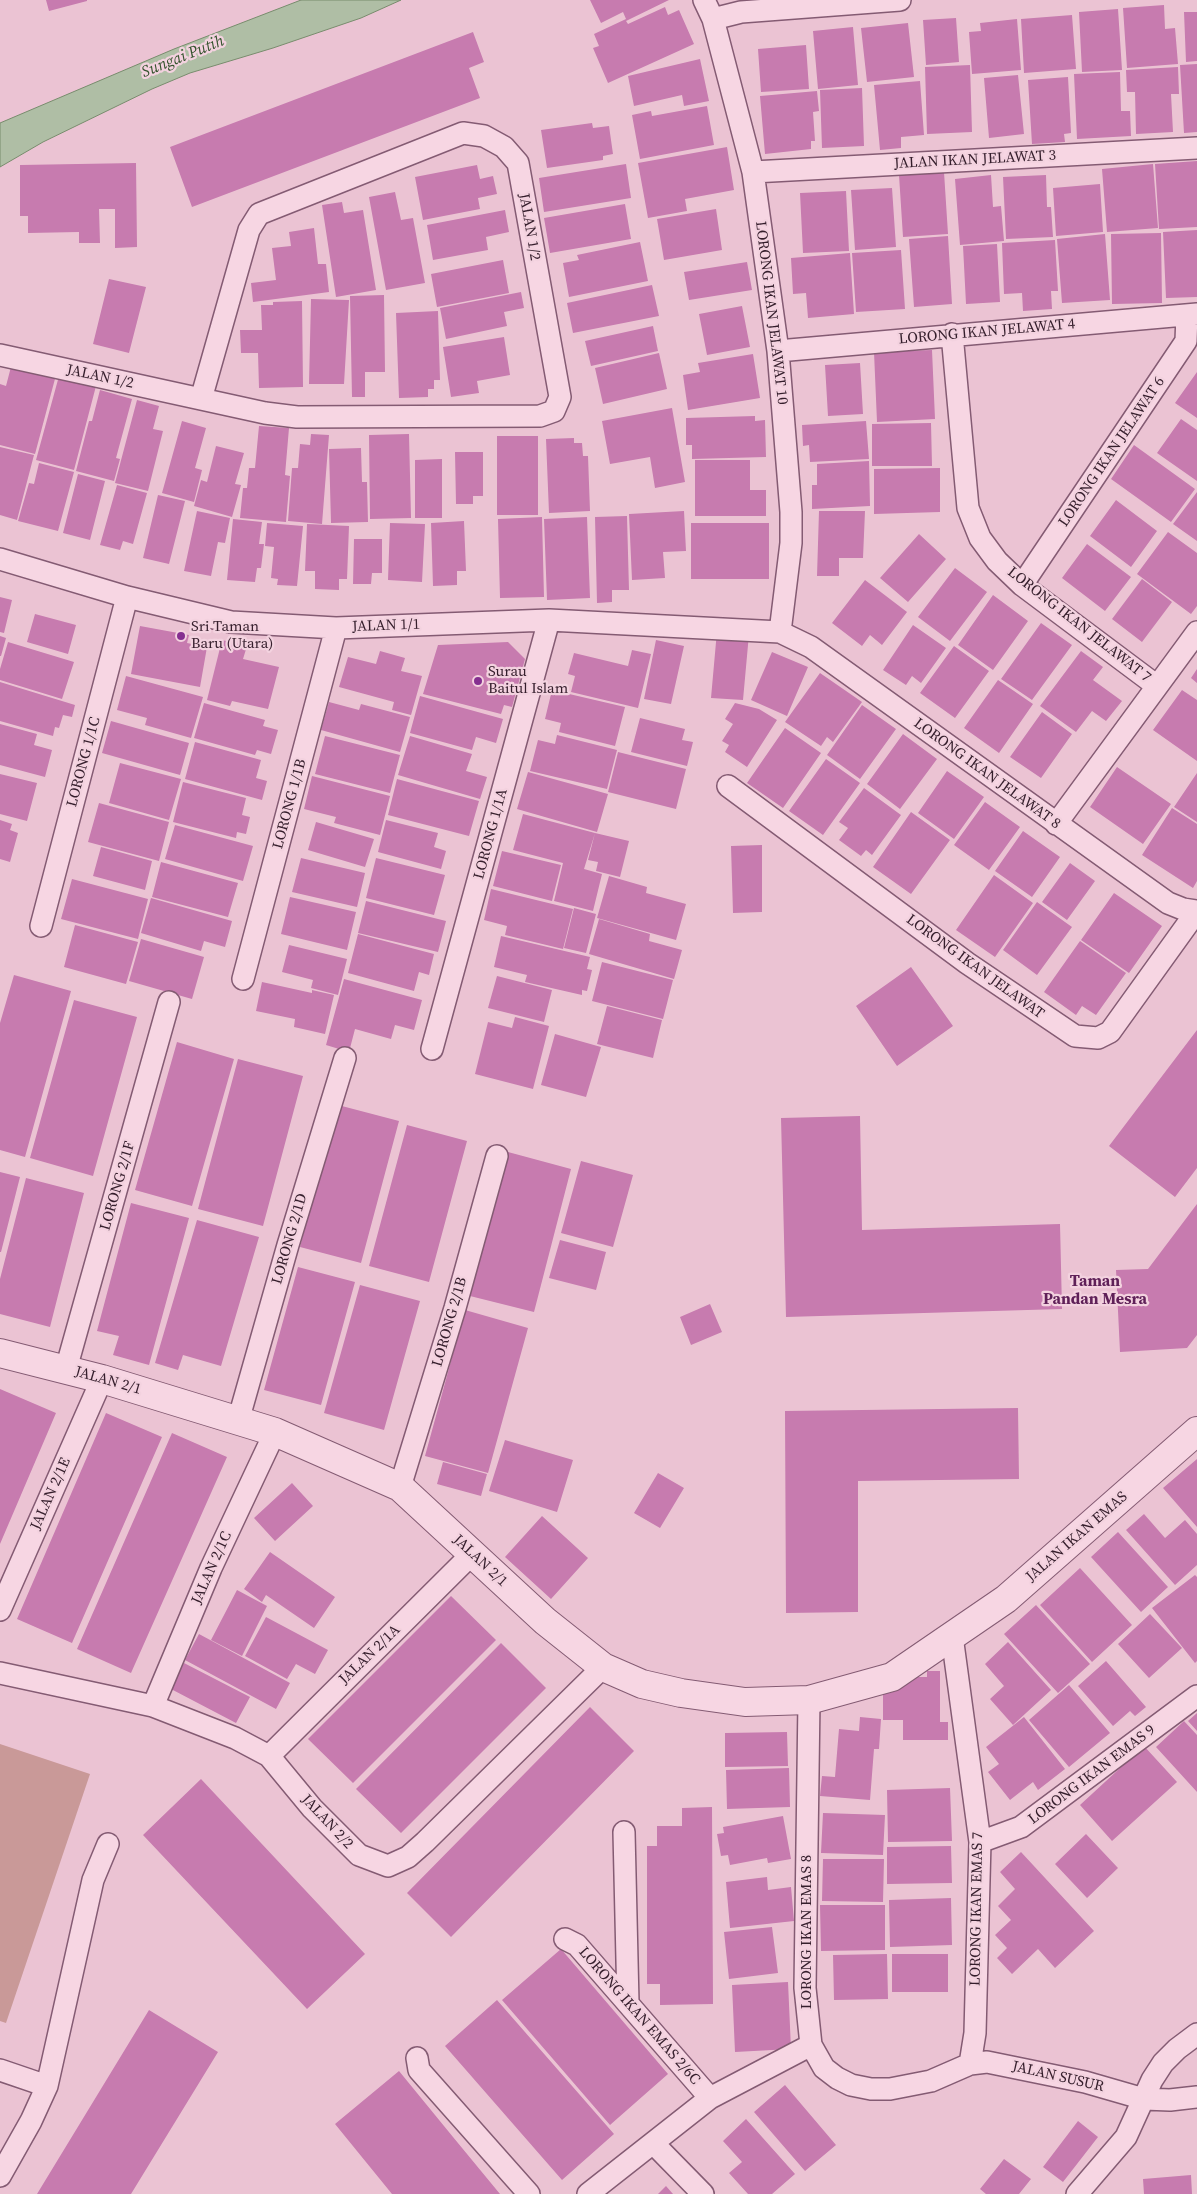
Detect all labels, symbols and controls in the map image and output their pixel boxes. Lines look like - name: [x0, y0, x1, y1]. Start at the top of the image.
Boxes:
- water label: Sungai Putih: [139, 32, 227, 82]
- street label: JALAN IKAN JELAWAT 3: [894, 147, 1056, 173]
- street label: JALAN 1/2: [514, 192, 544, 262]
- street label: LORONG IKAN JELAWAT 10: [751, 220, 791, 406]
- street label: LORONG IKAN JELAWAT 4: [898, 315, 1076, 349]
- street label: JALAN 1/2: [65, 361, 135, 393]
- street label: LORONG IKAN JELAWAT 6: [1055, 374, 1169, 530]
- street label: LORONG IKAN JELAWAT 7: [1004, 563, 1154, 687]
- street label: JALAN 1/1: [352, 616, 420, 636]
- place label: Sri Taman Baru (Utara): [191, 618, 273, 653]
- marker: Sri Taman Baru (Utara): [175, 630, 187, 642]
- place label: Surau Baitul Islam: [488, 663, 568, 698]
- marker: Surau Baitul Islam: [472, 675, 484, 687]
- street label: LORONG 1/1C: [63, 715, 105, 809]
- street label: LORONG IKAN JELAWAT 8: [910, 715, 1064, 833]
- street label: LORONG 1/1B: [269, 757, 311, 851]
- street label: LORONG 1/1A: [470, 787, 512, 881]
- street label: LORONG IKAN JELAWAT: [903, 911, 1047, 1023]
- street label: LORONG 2/1F: [97, 1139, 139, 1233]
- street label: LORONG 2/1D: [268, 1191, 312, 1287]
- district label: Taman Pandan Mesra: [1043, 1272, 1147, 1310]
- street label: LORONG 2/1B: [429, 1275, 471, 1369]
- street label: JALAN 2/1: [73, 1363, 143, 1399]
- street label: JALAN 2/1E: [27, 1455, 75, 1533]
- street label: JALAN IKAN EMAS: [1023, 1488, 1131, 1586]
- street label: JALAN 2/1C: [188, 1529, 236, 1607]
- street label: JALAN 2/1: [449, 1531, 511, 1591]
- street label: JALAN 2/1A: [336, 1621, 404, 1689]
- street label: LORONG IKAN EMAS 9: [1025, 1721, 1159, 1829]
- street label: JALAN 2/2: [297, 1791, 357, 1853]
- street label: LORONG IKAN EMAS 7: [967, 1832, 987, 1986]
- street label: LORONG IKAN EMAS 8: [798, 1855, 816, 2009]
- street label: LORONG IKAN EMAS 2/6C: [574, 1944, 704, 2088]
- street label: JALAN SUSUR: [1010, 2058, 1106, 2096]

